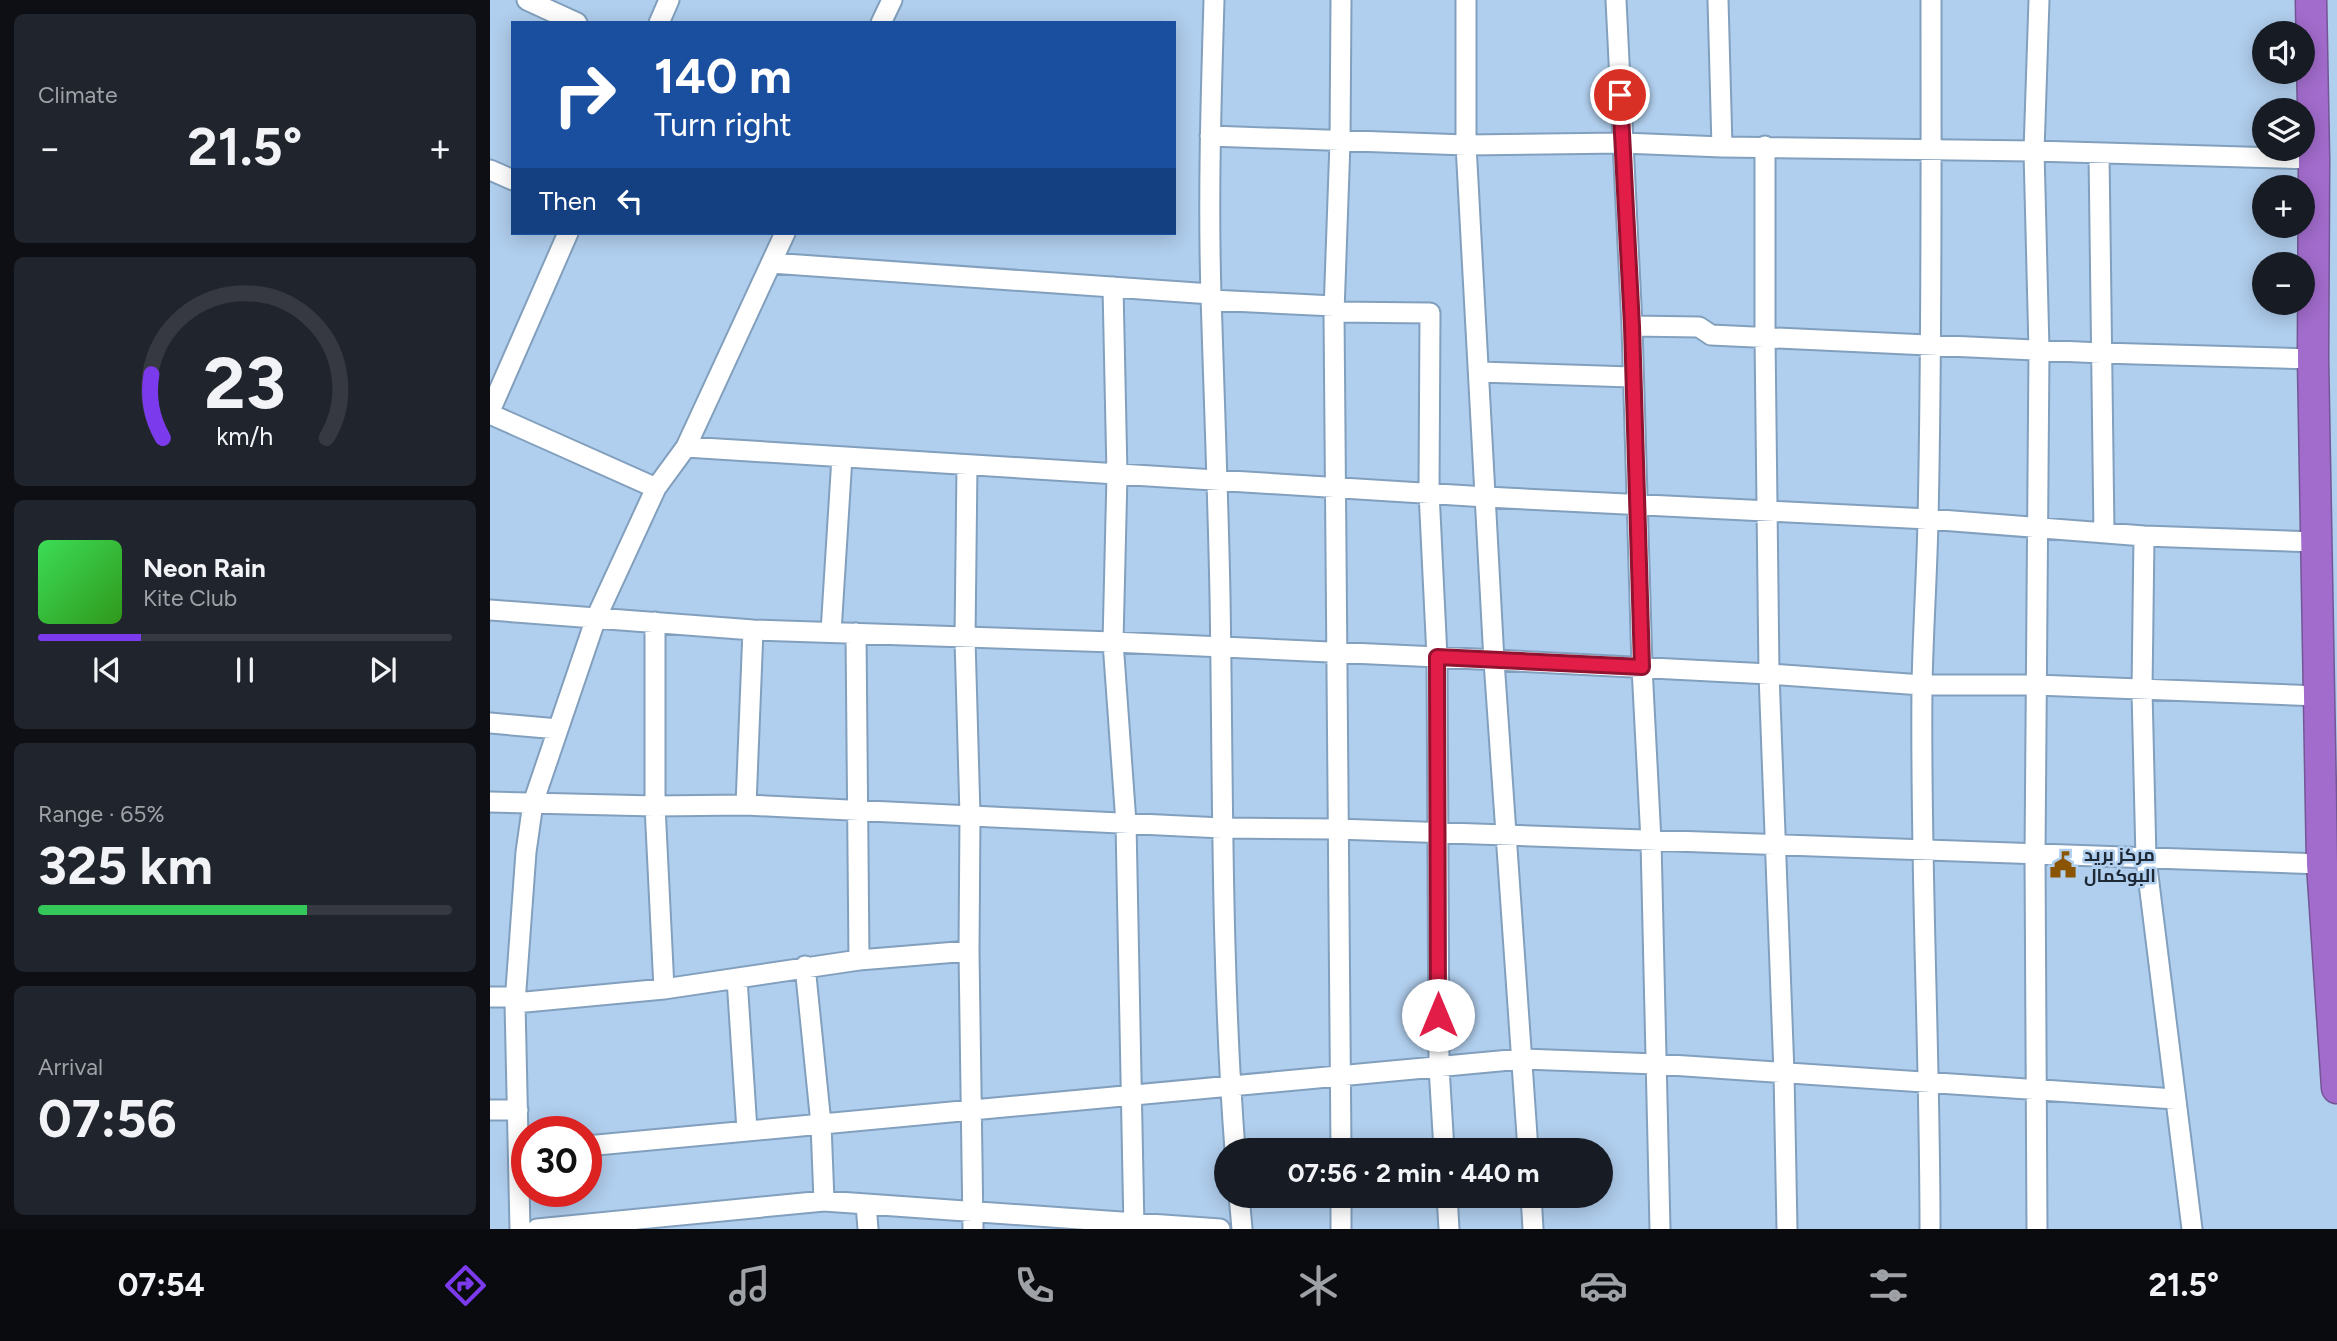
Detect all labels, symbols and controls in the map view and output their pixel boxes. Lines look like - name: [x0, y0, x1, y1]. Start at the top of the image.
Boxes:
- map controls: [2252, 21, 2315, 315]
- button: sound: [2252, 21, 2315, 84]
- text: 140 m: [654, 46, 792, 105]
- icon: right: [539, 49, 630, 140]
- pin: [1590, 65, 1650, 125]
- icon: arrive: [1601, 76, 1639, 114]
- text: Climate: [38, 81, 117, 109]
- button: layers: [2252, 98, 2315, 161]
- text: Turn right: [654, 106, 792, 144]
- text: 21.5°: [188, 116, 302, 178]
- text: −: [38, 125, 62, 171]
- text: +: [428, 125, 452, 171]
- button: +: [2252, 175, 2315, 238]
- icon: left: [611, 182, 649, 220]
- text: Then: [539, 185, 597, 217]
- button: −: [2252, 252, 2315, 315]
- text: 23: [204, 339, 286, 426]
- text: km/h: [216, 420, 274, 450]
- text: Neon Rain: [143, 552, 266, 584]
- text: Kite Club: [143, 584, 237, 612]
- icon: previous: [88, 651, 126, 689]
- icon: pause: [226, 651, 264, 689]
- icon: next: [364, 651, 402, 689]
- text: Range · 65%: [38, 800, 165, 828]
- text: 325 km: [38, 835, 213, 897]
- place label: مركز بريد البوكمال: [2084, 844, 2156, 887]
- public building icon: مركز بريد البوكمال: [2048, 850, 2078, 880]
- position arrow: [1401, 978, 1475, 1052]
- text: Arrival: [38, 1053, 103, 1081]
- text: 07:56: [38, 1088, 177, 1150]
- speed limit sign: 30: [511, 1116, 602, 1207]
- text: 07:56 · 2 min · 440 m: [1288, 1157, 1539, 1189]
- icon: directions: [441, 1261, 490, 1310]
- icon: music: [725, 1261, 774, 1310]
- icon: phone: [1010, 1261, 1059, 1310]
- icon: climate: [1294, 1261, 1343, 1310]
- icon: car: [1579, 1261, 1628, 1310]
- icon: filters: [1864, 1261, 1913, 1310]
- text: 07:54: [118, 1266, 205, 1304]
- text: 21.5°: [2148, 1266, 2219, 1304]

